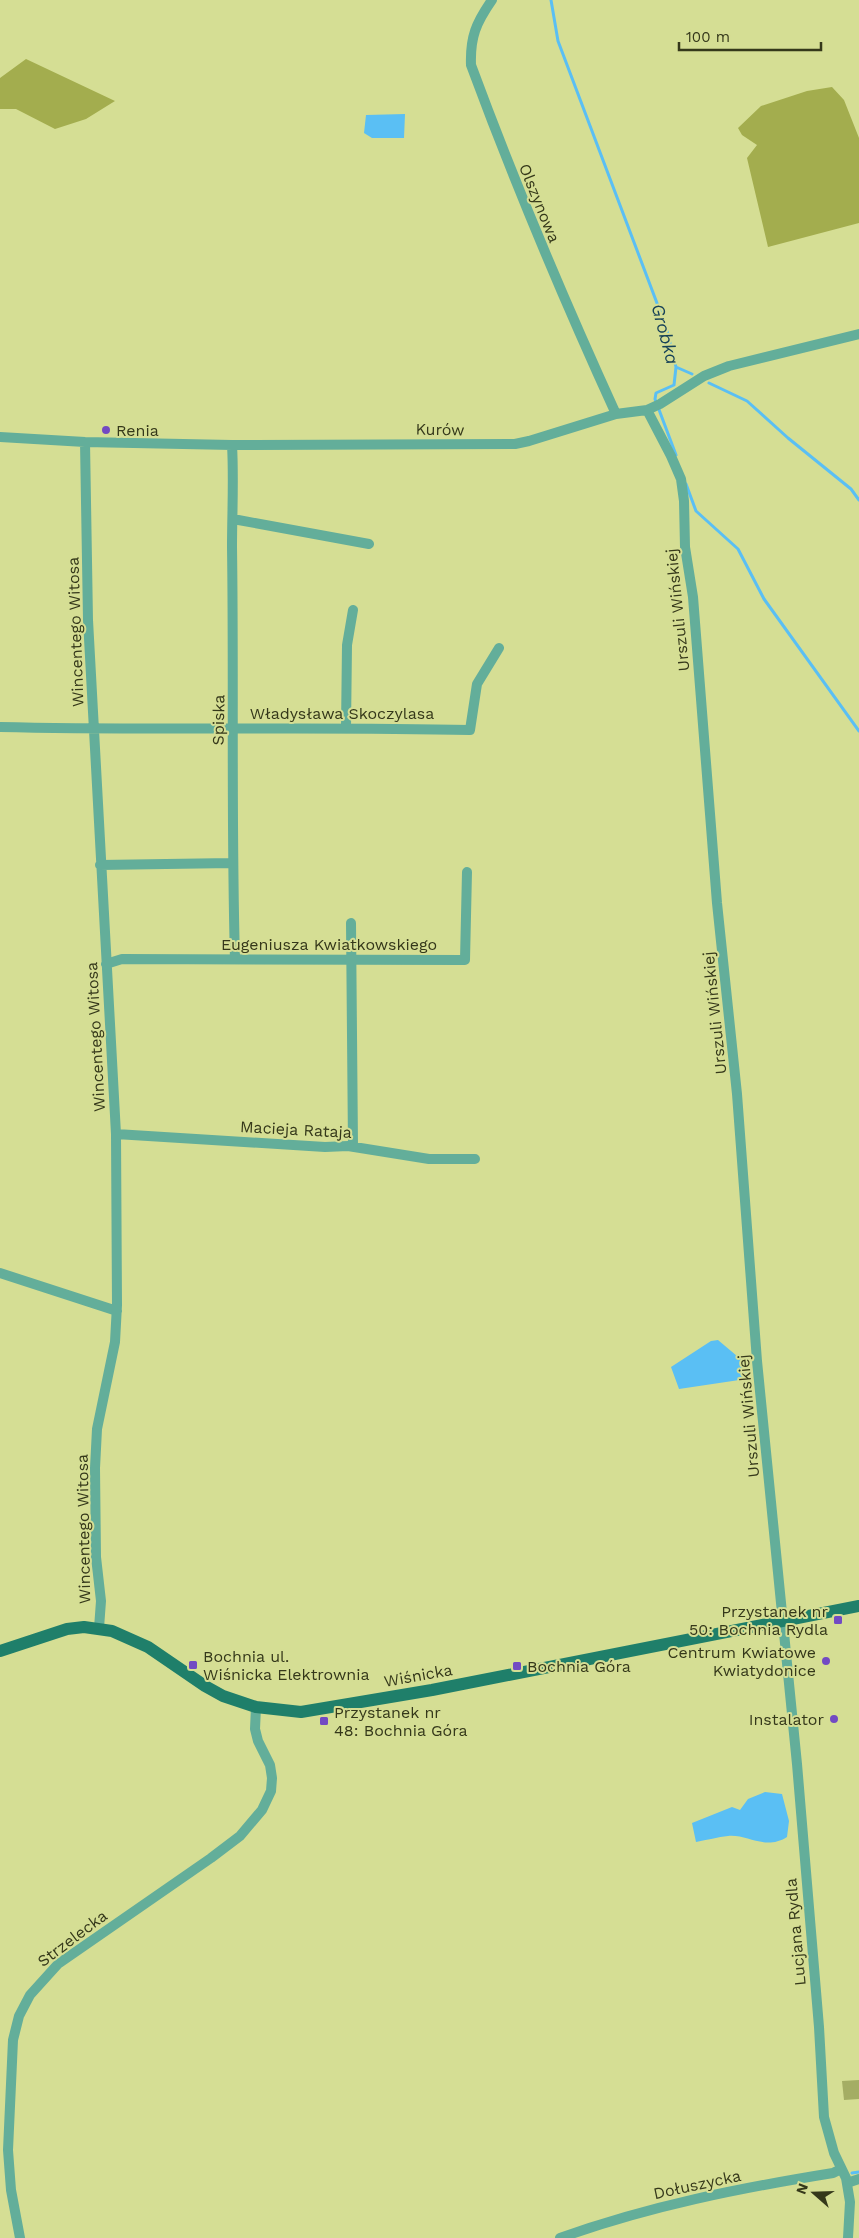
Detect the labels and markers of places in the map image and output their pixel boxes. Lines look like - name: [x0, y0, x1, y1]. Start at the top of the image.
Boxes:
- place label: Renia: [116, 421, 159, 440]
- marker: Renia: [100, 424, 112, 436]
- place label: Przystanek nr 50: Bochnia Rydla: [689, 1602, 828, 1639]
- marker: Przystanek nr 50: Bochnia Rydla: [832, 1614, 844, 1626]
- place label: Centrum Kwiatowe Kwiatydonice: [668, 1643, 816, 1680]
- place label: Bochnia ul. Wiśnicka Elektrownia: [203, 1647, 370, 1684]
- marker: Centrum Kwiatowe Kwiatydonice: [820, 1655, 832, 1667]
- place label: Bochnia Góra: [527, 1657, 631, 1676]
- marker: Bochnia ul. Wiśnicka Elektrownia: [187, 1659, 199, 1671]
- marker: Bochnia Góra: [511, 1660, 523, 1672]
- place label: Przystanek nr 48: Bochnia Góra: [334, 1703, 468, 1740]
- place label: Instalator: [749, 1710, 824, 1729]
- marker: Instalator: [828, 1713, 840, 1725]
- marker: Przystanek nr 48: Bochnia Góra: [318, 1715, 330, 1727]

